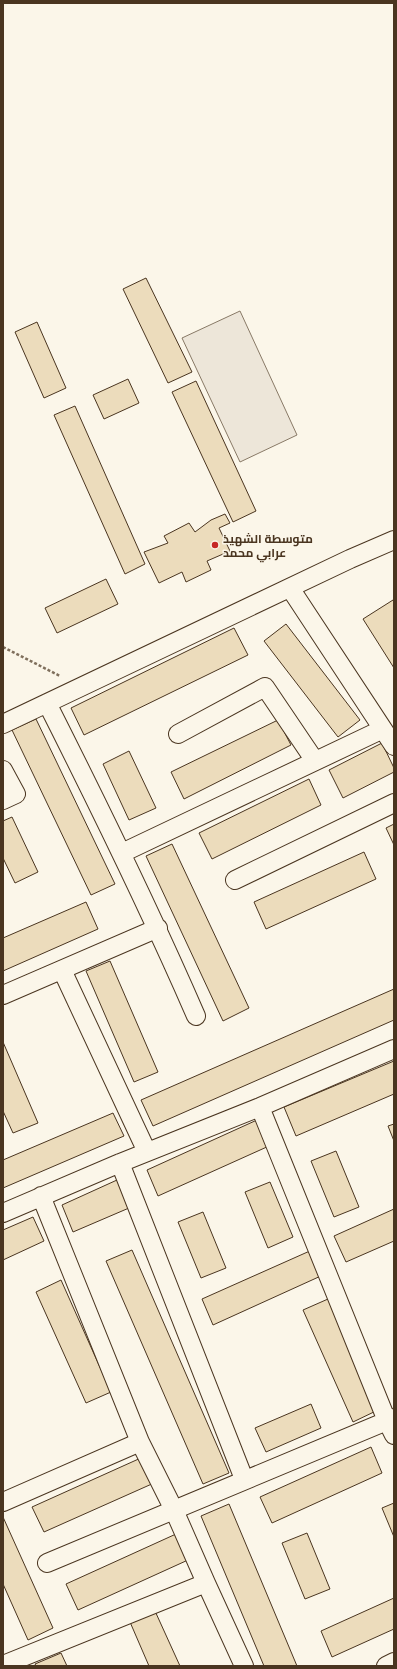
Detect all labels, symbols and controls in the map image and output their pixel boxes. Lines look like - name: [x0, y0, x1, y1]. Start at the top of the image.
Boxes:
- place label: متوسطة الشهيذ عرابي محمد: [223, 531, 313, 563]
- marker: متوسطة الشهيذ عرابي محمد: [210, 540, 220, 550]

